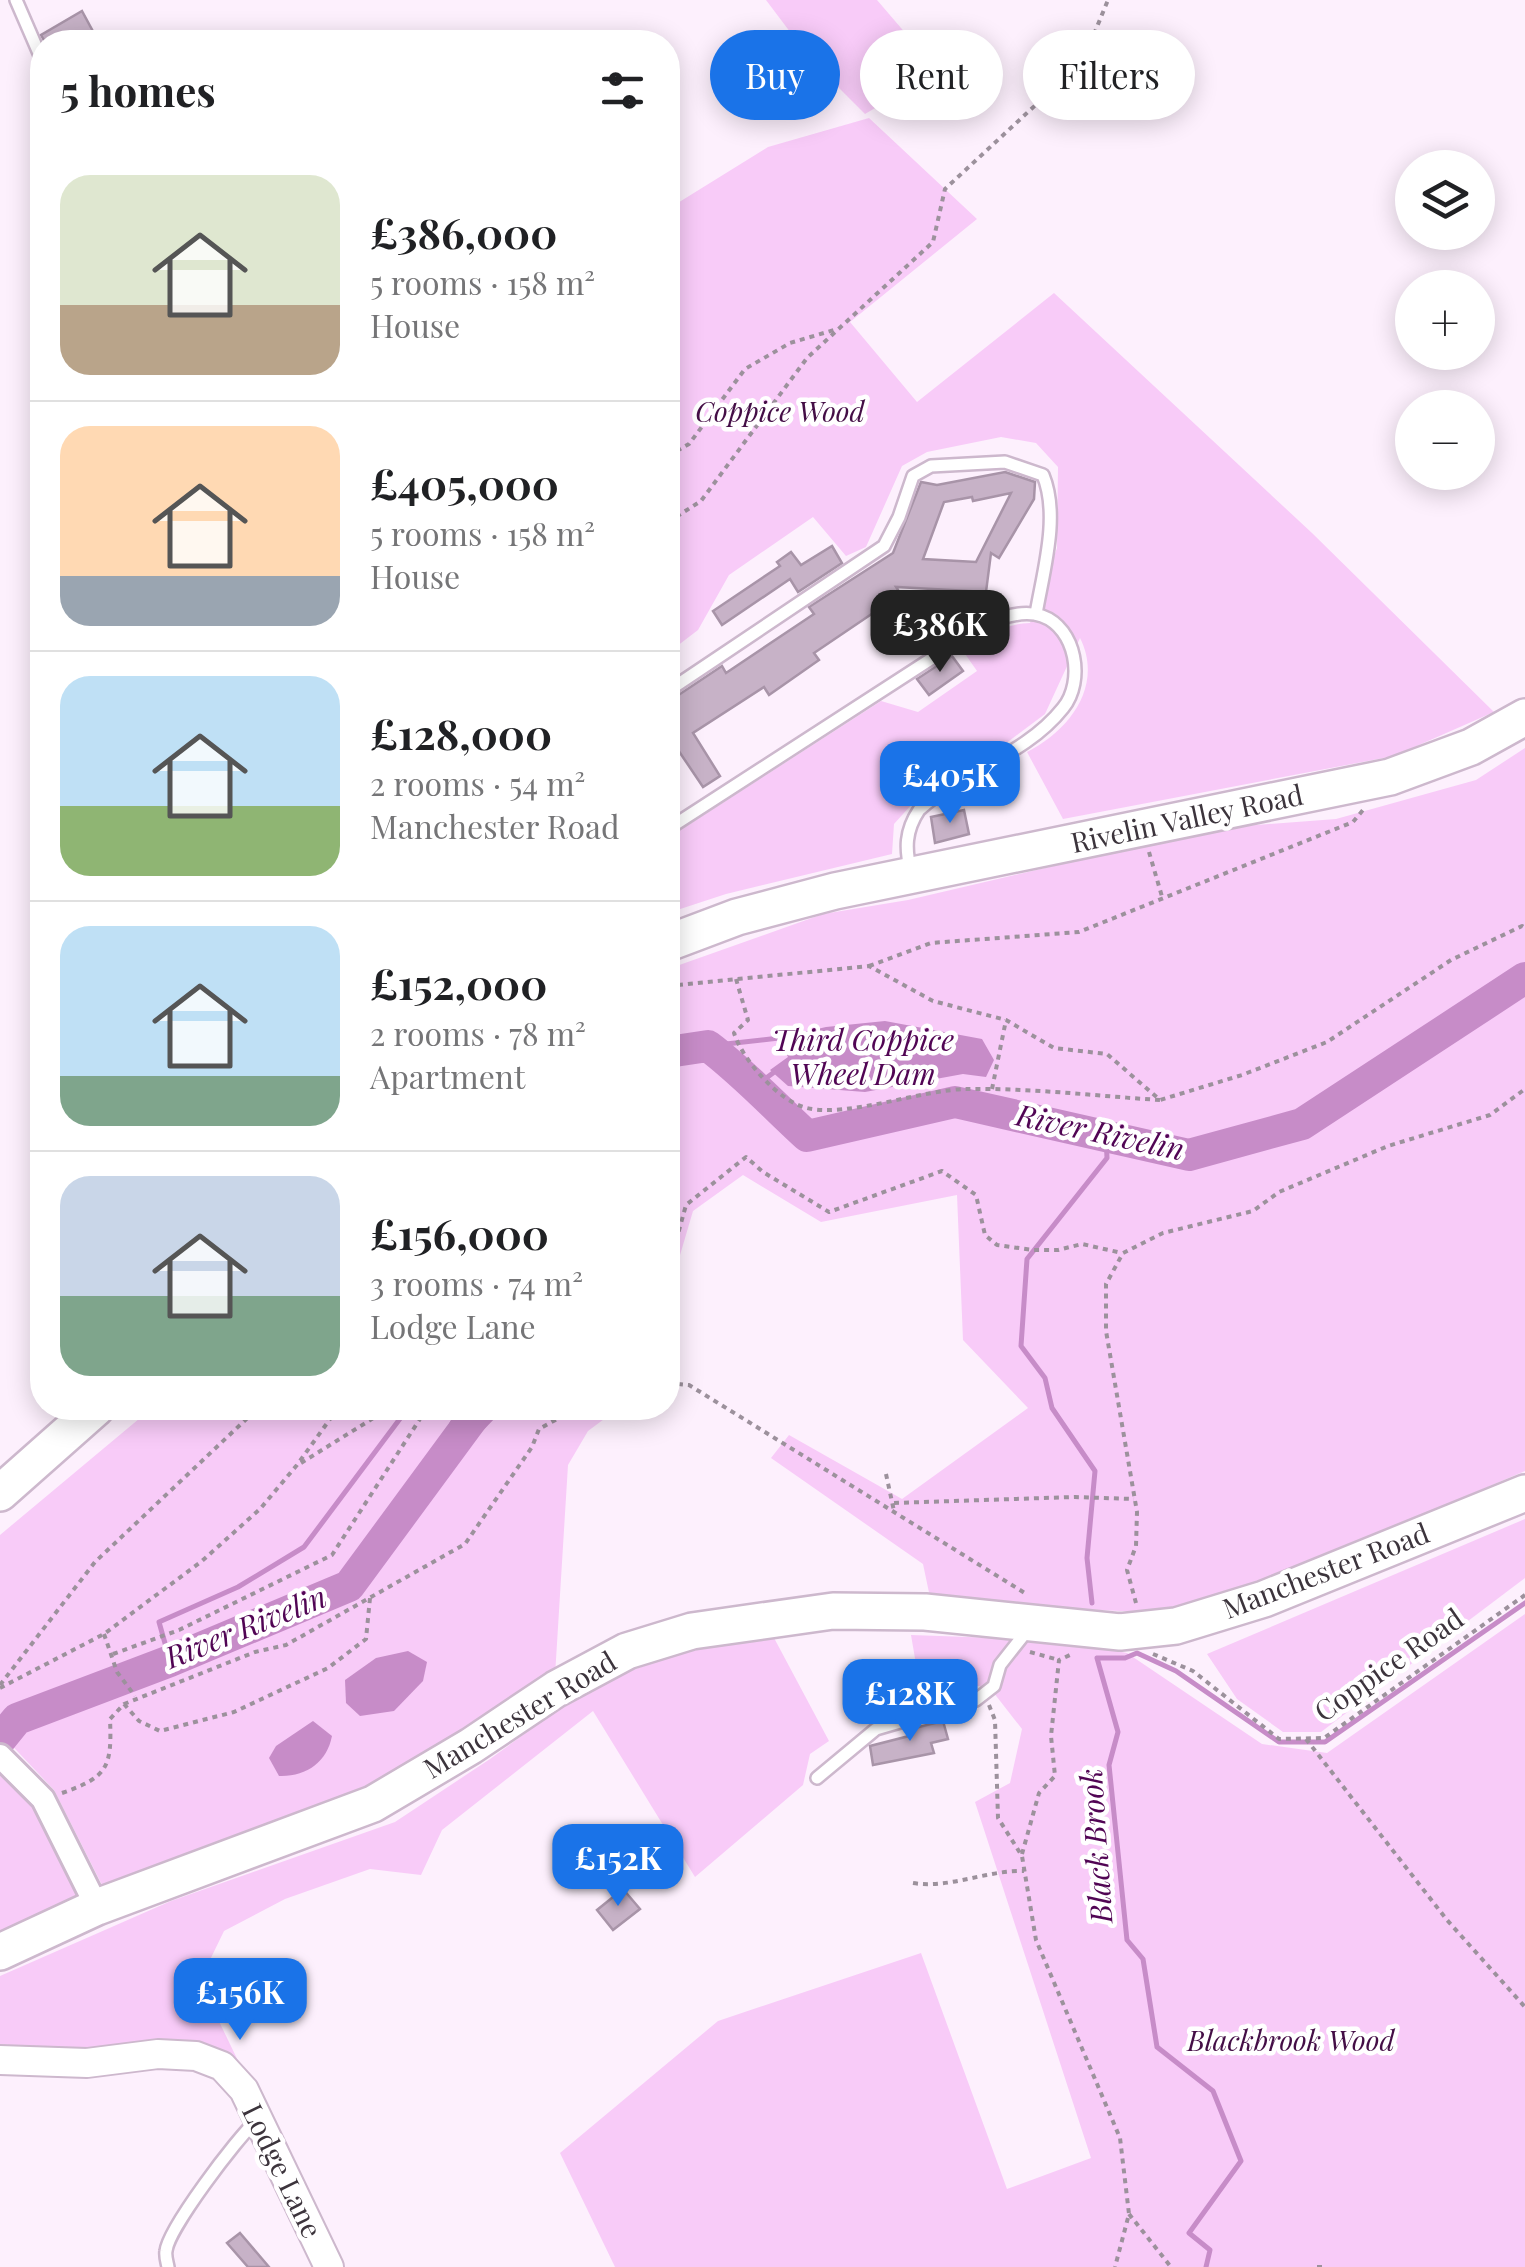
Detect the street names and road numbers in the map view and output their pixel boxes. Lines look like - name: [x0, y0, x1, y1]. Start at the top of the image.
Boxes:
- street label: Rivelin Valley Road: [1067, 775, 1306, 860]
- street label: Manchester Road: [1217, 1513, 1434, 1626]
- street label: Coppice Road: [1306, 1599, 1470, 1729]
- street label: Manchester Road: [416, 1642, 622, 1786]
- street label: Lodge Lane: [235, 2097, 332, 2244]

